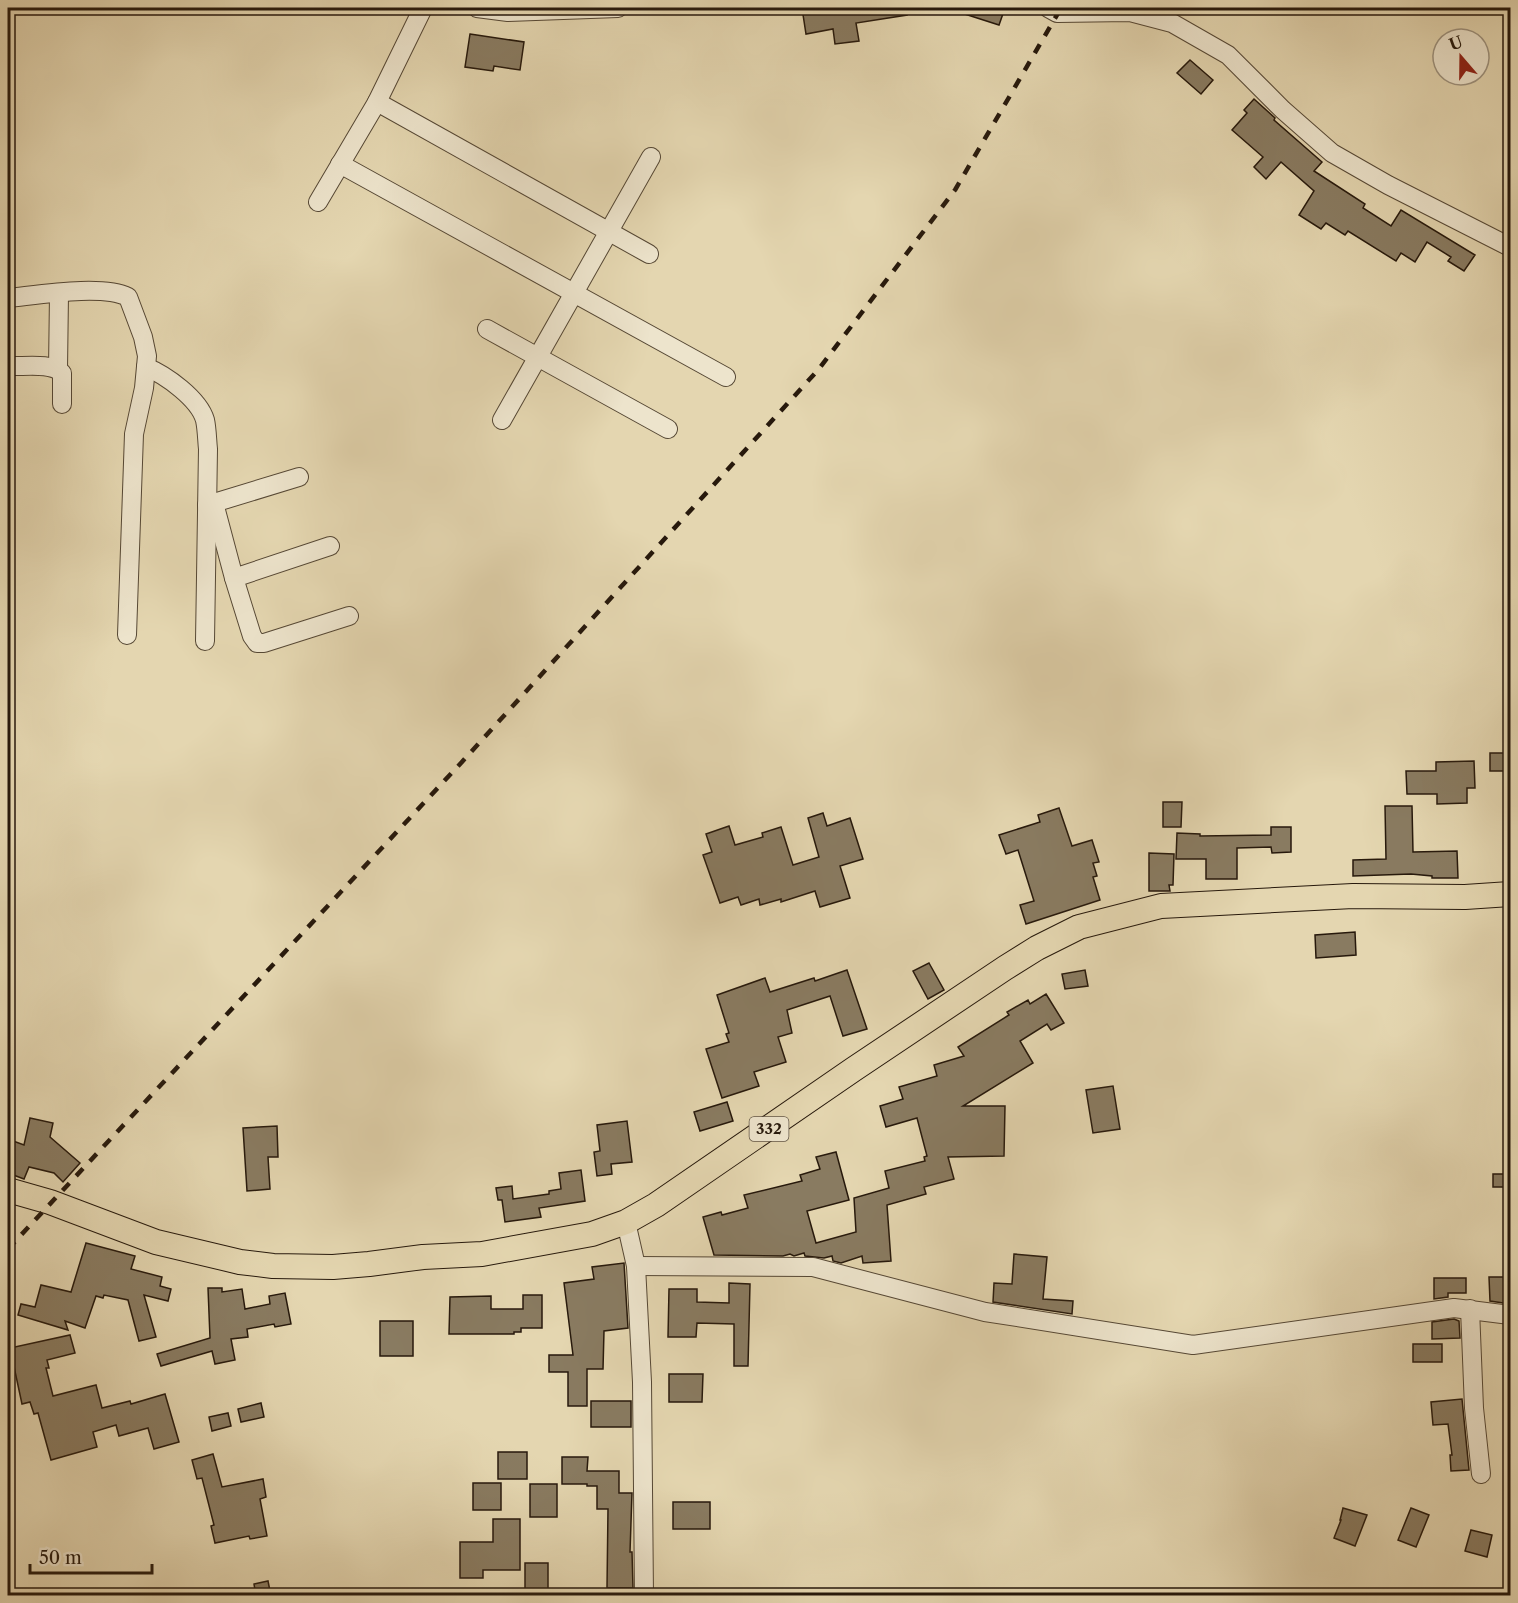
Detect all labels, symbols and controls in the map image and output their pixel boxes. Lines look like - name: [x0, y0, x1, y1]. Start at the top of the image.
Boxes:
- north arrow: [1431, 27, 1491, 87]
- text: U: [1446, 31, 1465, 55]
- road number: 332: [750, 1117, 788, 1141]
- scale bar: [30, 1537, 152, 1575]
- text: 50 m: [39, 1547, 82, 1569]

